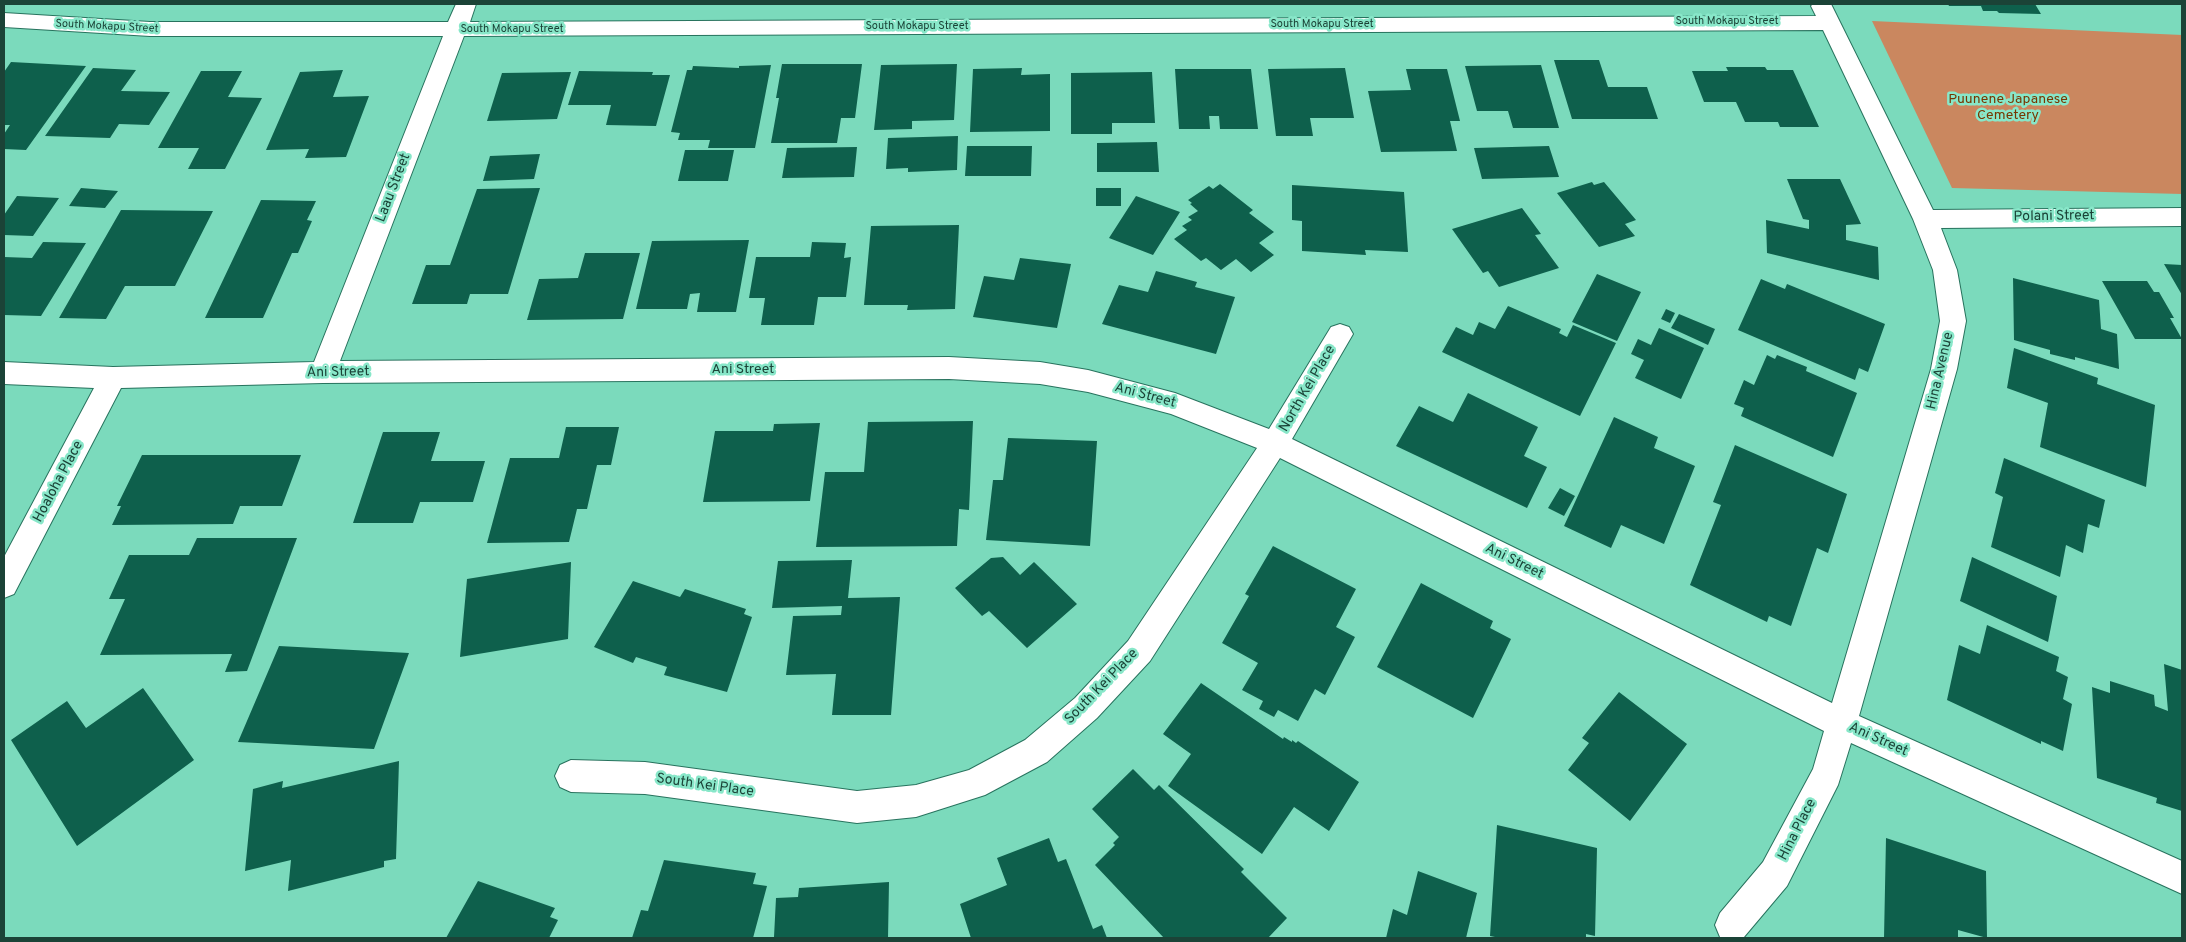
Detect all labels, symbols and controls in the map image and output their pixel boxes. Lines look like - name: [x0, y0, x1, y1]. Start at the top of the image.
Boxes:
- street label: South Mokapu Street: [1675, 15, 1779, 29]
- street label: South Mokapu Street: [55, 18, 159, 36]
- street label: South Mokapu Street: [1270, 18, 1374, 32]
- street label: South Mokapu Street: [865, 20, 969, 34]
- street label: South Mokapu Street: [460, 23, 564, 37]
- park label: Puunene Japanese Cemetery: [1948, 92, 2068, 124]
- street label: Laau Street: [373, 151, 415, 225]
- street label: Polani Street: [2013, 208, 2095, 226]
- street label: Hina Avenue: [1924, 331, 1958, 411]
- street label: North Kei Place: [1276, 343, 1340, 435]
- street label: Ani Street: [712, 362, 774, 378]
- street label: Ani Street: [306, 364, 370, 382]
- street label: Ani Street: [1113, 380, 1177, 412]
- street label: Hoaloha Place: [30, 438, 88, 526]
- street label: Ani Street: [1482, 541, 1546, 583]
- street label: South Kei Place: [1062, 646, 1142, 728]
- street label: Ani Street: [1846, 720, 1910, 760]
- street label: South Kei Place: [655, 771, 755, 801]
- street label: Hina Place: [1775, 796, 1821, 864]

